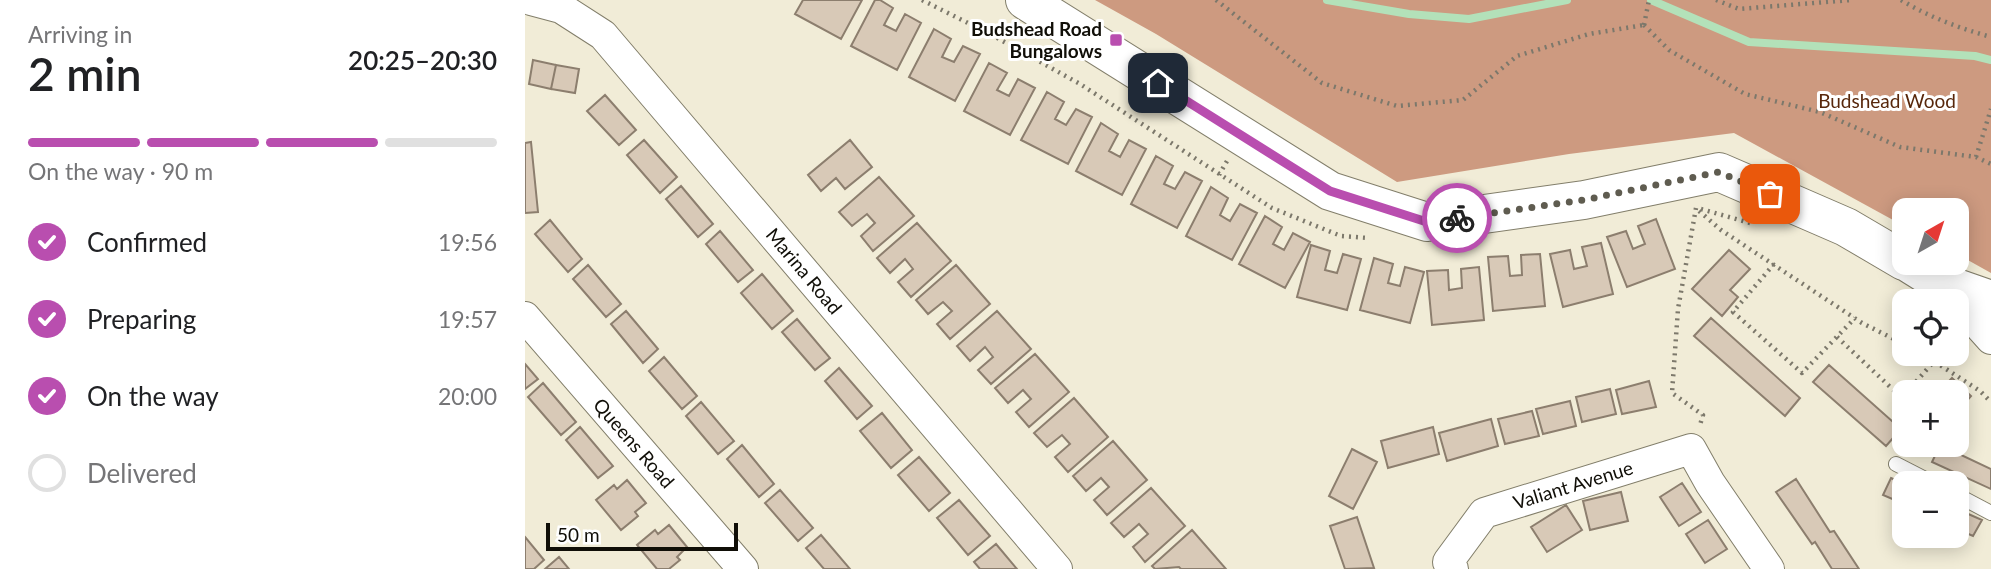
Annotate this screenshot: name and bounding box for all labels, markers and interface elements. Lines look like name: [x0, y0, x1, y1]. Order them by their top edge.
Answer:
place label: Budshead Road Bungalows: [971, 17, 1102, 62]
text: Arriving in: [28, 20, 132, 48]
marker: Budshead Road Bungalows: [1108, 32, 1124, 48]
text: 20:25–20:30: [348, 44, 497, 76]
text: 2 min: [28, 46, 142, 101]
pin: [1128, 53, 1188, 113]
icon: home: [1139, 64, 1177, 102]
park label: Budshead Wood: [1818, 89, 1956, 112]
text: On the way · 90 m: [28, 157, 213, 185]
pin: [1740, 164, 1800, 224]
icon: bag: [1751, 175, 1789, 213]
courier: [1422, 183, 1492, 253]
north arrow: [1892, 198, 1969, 275]
map controls: [1892, 198, 1969, 548]
icon: bike: [1438, 199, 1476, 237]
icon: check: [28, 223, 66, 261]
street label: Marina Road: [762, 223, 847, 318]
text: Confirmed: [87, 226, 207, 258]
text: 19:56: [438, 228, 497, 256]
button: locate: [1892, 289, 1969, 366]
icon: check: [28, 300, 66, 338]
text: Preparing: [87, 303, 196, 335]
text: 19:57: [438, 305, 497, 333]
icon: check: [28, 377, 66, 415]
text: On the way: [87, 380, 219, 412]
button: +: [1892, 380, 1969, 457]
text: 20:00: [438, 382, 497, 410]
street label: Queens Road: [589, 393, 680, 492]
street label: Valiant Avenue: [1510, 455, 1635, 514]
text: Delivered: [87, 457, 197, 489]
button: −: [1892, 471, 1969, 548]
scale bar: [546, 520, 739, 552]
text: 50 m: [557, 523, 600, 546]

